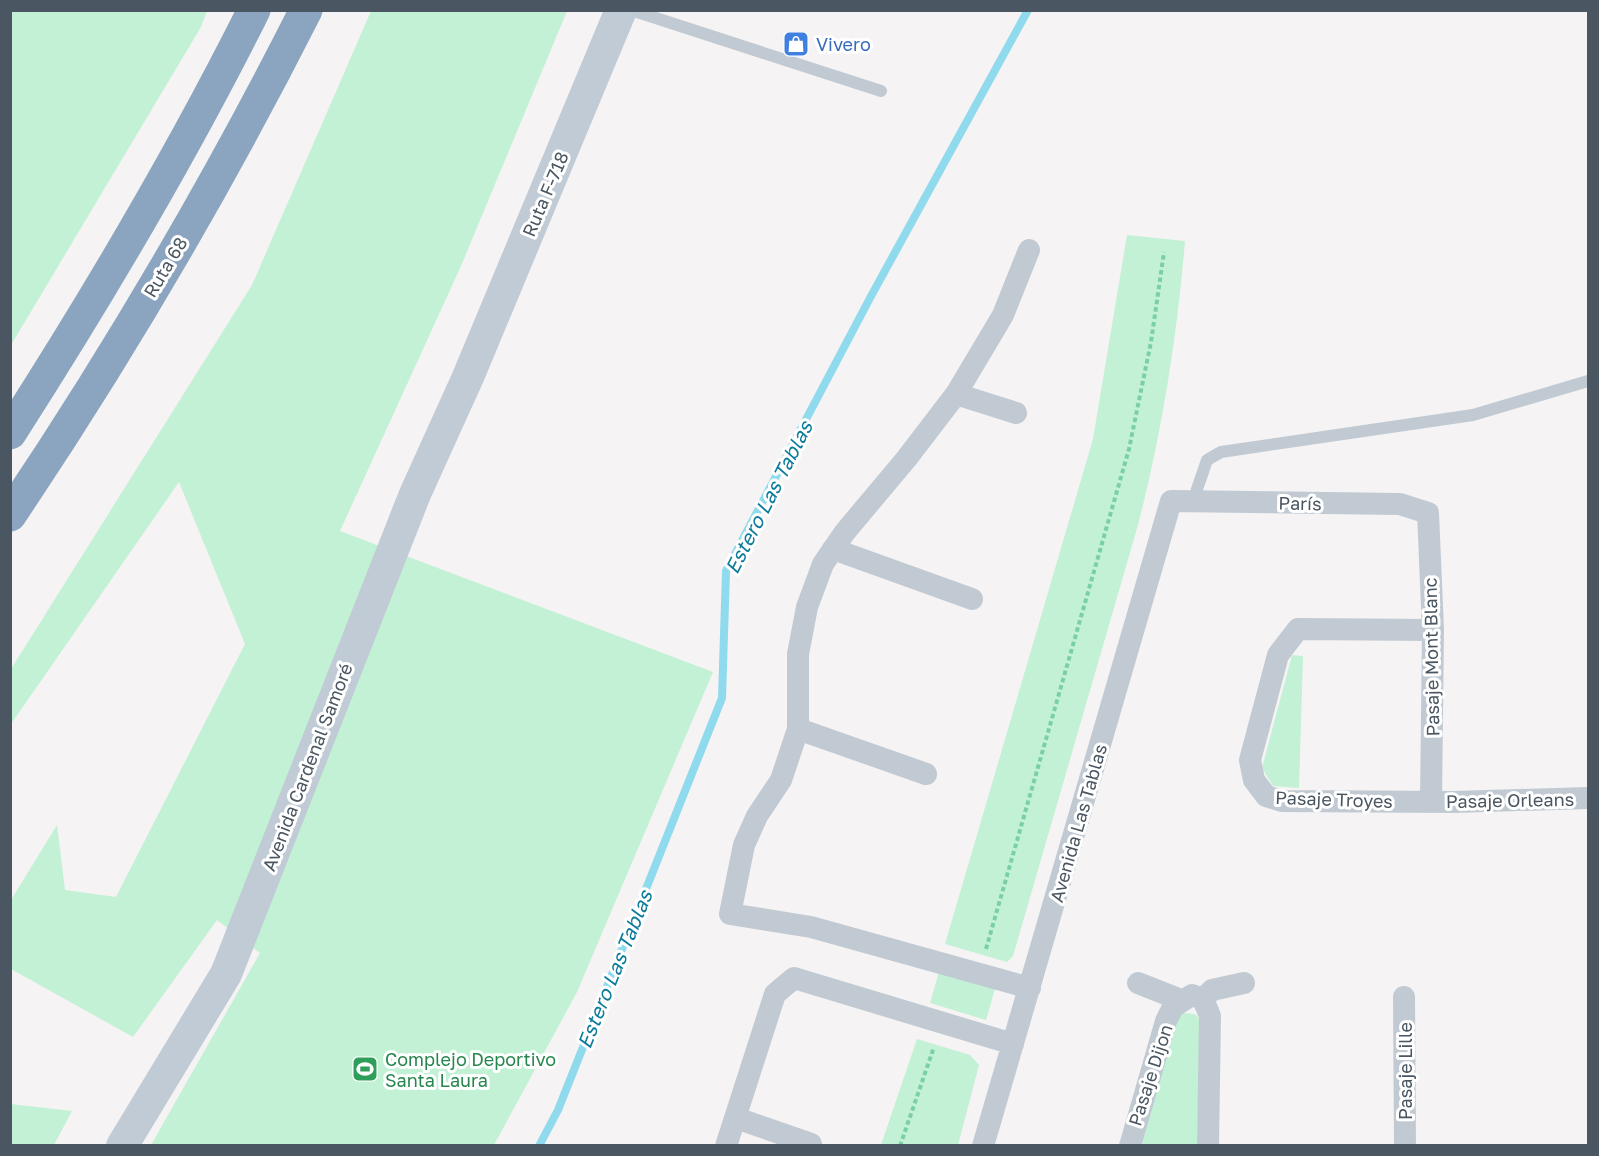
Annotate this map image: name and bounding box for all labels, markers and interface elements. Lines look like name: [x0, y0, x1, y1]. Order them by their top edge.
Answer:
shop icon: Vivero: [781, 29, 811, 59]
place label: Vivero: [816, 33, 871, 55]
street label: Ruta F-718: [517, 148, 573, 240]
street label: Ruta 68: [138, 233, 192, 301]
water label: Estero Las Tablas: [719, 415, 817, 577]
street label: París: [1278, 492, 1322, 514]
street label: Pasaje Mont Blanc: [1419, 577, 1443, 737]
street label: Avenida Cardenal Samoré: [257, 660, 357, 874]
street label: Avenida Las Tablas: [1045, 741, 1111, 905]
street label: Pasaje Troyes: [1275, 786, 1393, 812]
street label: Pasaje Orleans: [1446, 788, 1574, 812]
water label: Estero Las Tablas: [571, 885, 657, 1051]
street label: Pasaje Dijon: [1123, 1021, 1177, 1129]
street label: Pasaje Lille: [1394, 1022, 1416, 1120]
place label: Complejo Deportivo Santa Laura: [385, 1048, 556, 1091]
sports icon: Complejo Deportivo Santa Laura: [350, 1054, 380, 1084]

